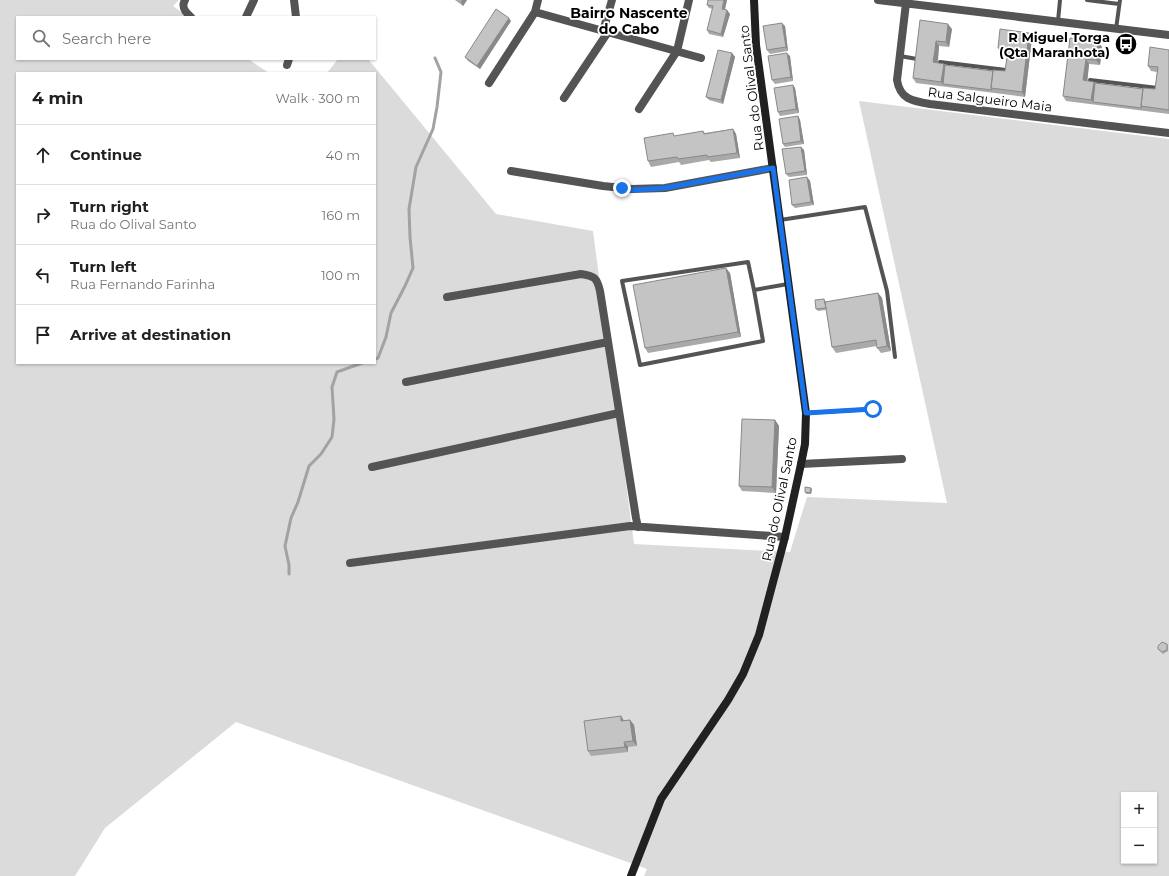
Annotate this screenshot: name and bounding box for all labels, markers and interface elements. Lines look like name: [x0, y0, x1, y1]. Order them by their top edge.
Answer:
district label: Bairro Nascente do Cabo: [570, 4, 688, 38]
search box: [16, 16, 376, 60]
street label: Rua do Olival Santo: [735, 24, 767, 152]
icon: search: [30, 27, 52, 49]
text: Search here: [62, 29, 151, 48]
place label: R Miguel Torga (Qta Maranhota): [999, 29, 1110, 60]
bus stop icon: R Miguel Torga (Qta Maranhota): [1113, 31, 1139, 57]
street label: Rua Salgueiro Maia: [927, 83, 1053, 115]
text: 4 min: [32, 88, 83, 108]
text: Walk · 300 m: [275, 90, 360, 106]
icon: ahead: [32, 144, 54, 166]
text: Continue: [70, 145, 142, 164]
text: 40 m: [326, 147, 360, 163]
route end: [613, 179, 631, 197]
text: Turn right: [70, 197, 149, 216]
icon: right: [32, 204, 54, 226]
text: 160 m: [322, 207, 360, 223]
text: Rua do Olival Santo: [70, 216, 197, 232]
text: Turn left: [70, 257, 137, 276]
icon: left: [32, 264, 54, 286]
text: 100 m: [321, 267, 360, 283]
text: Rua Fernando Farinha: [70, 276, 215, 292]
icon: arrive: [32, 324, 54, 346]
text: Arrive at destination: [70, 325, 231, 344]
route start: [864, 400, 882, 418]
street label: Rua do Olival Santo: [758, 435, 800, 563]
map controls: [1121, 792, 1157, 864]
button: +: [1121, 792, 1157, 828]
button: −: [1121, 828, 1157, 864]

